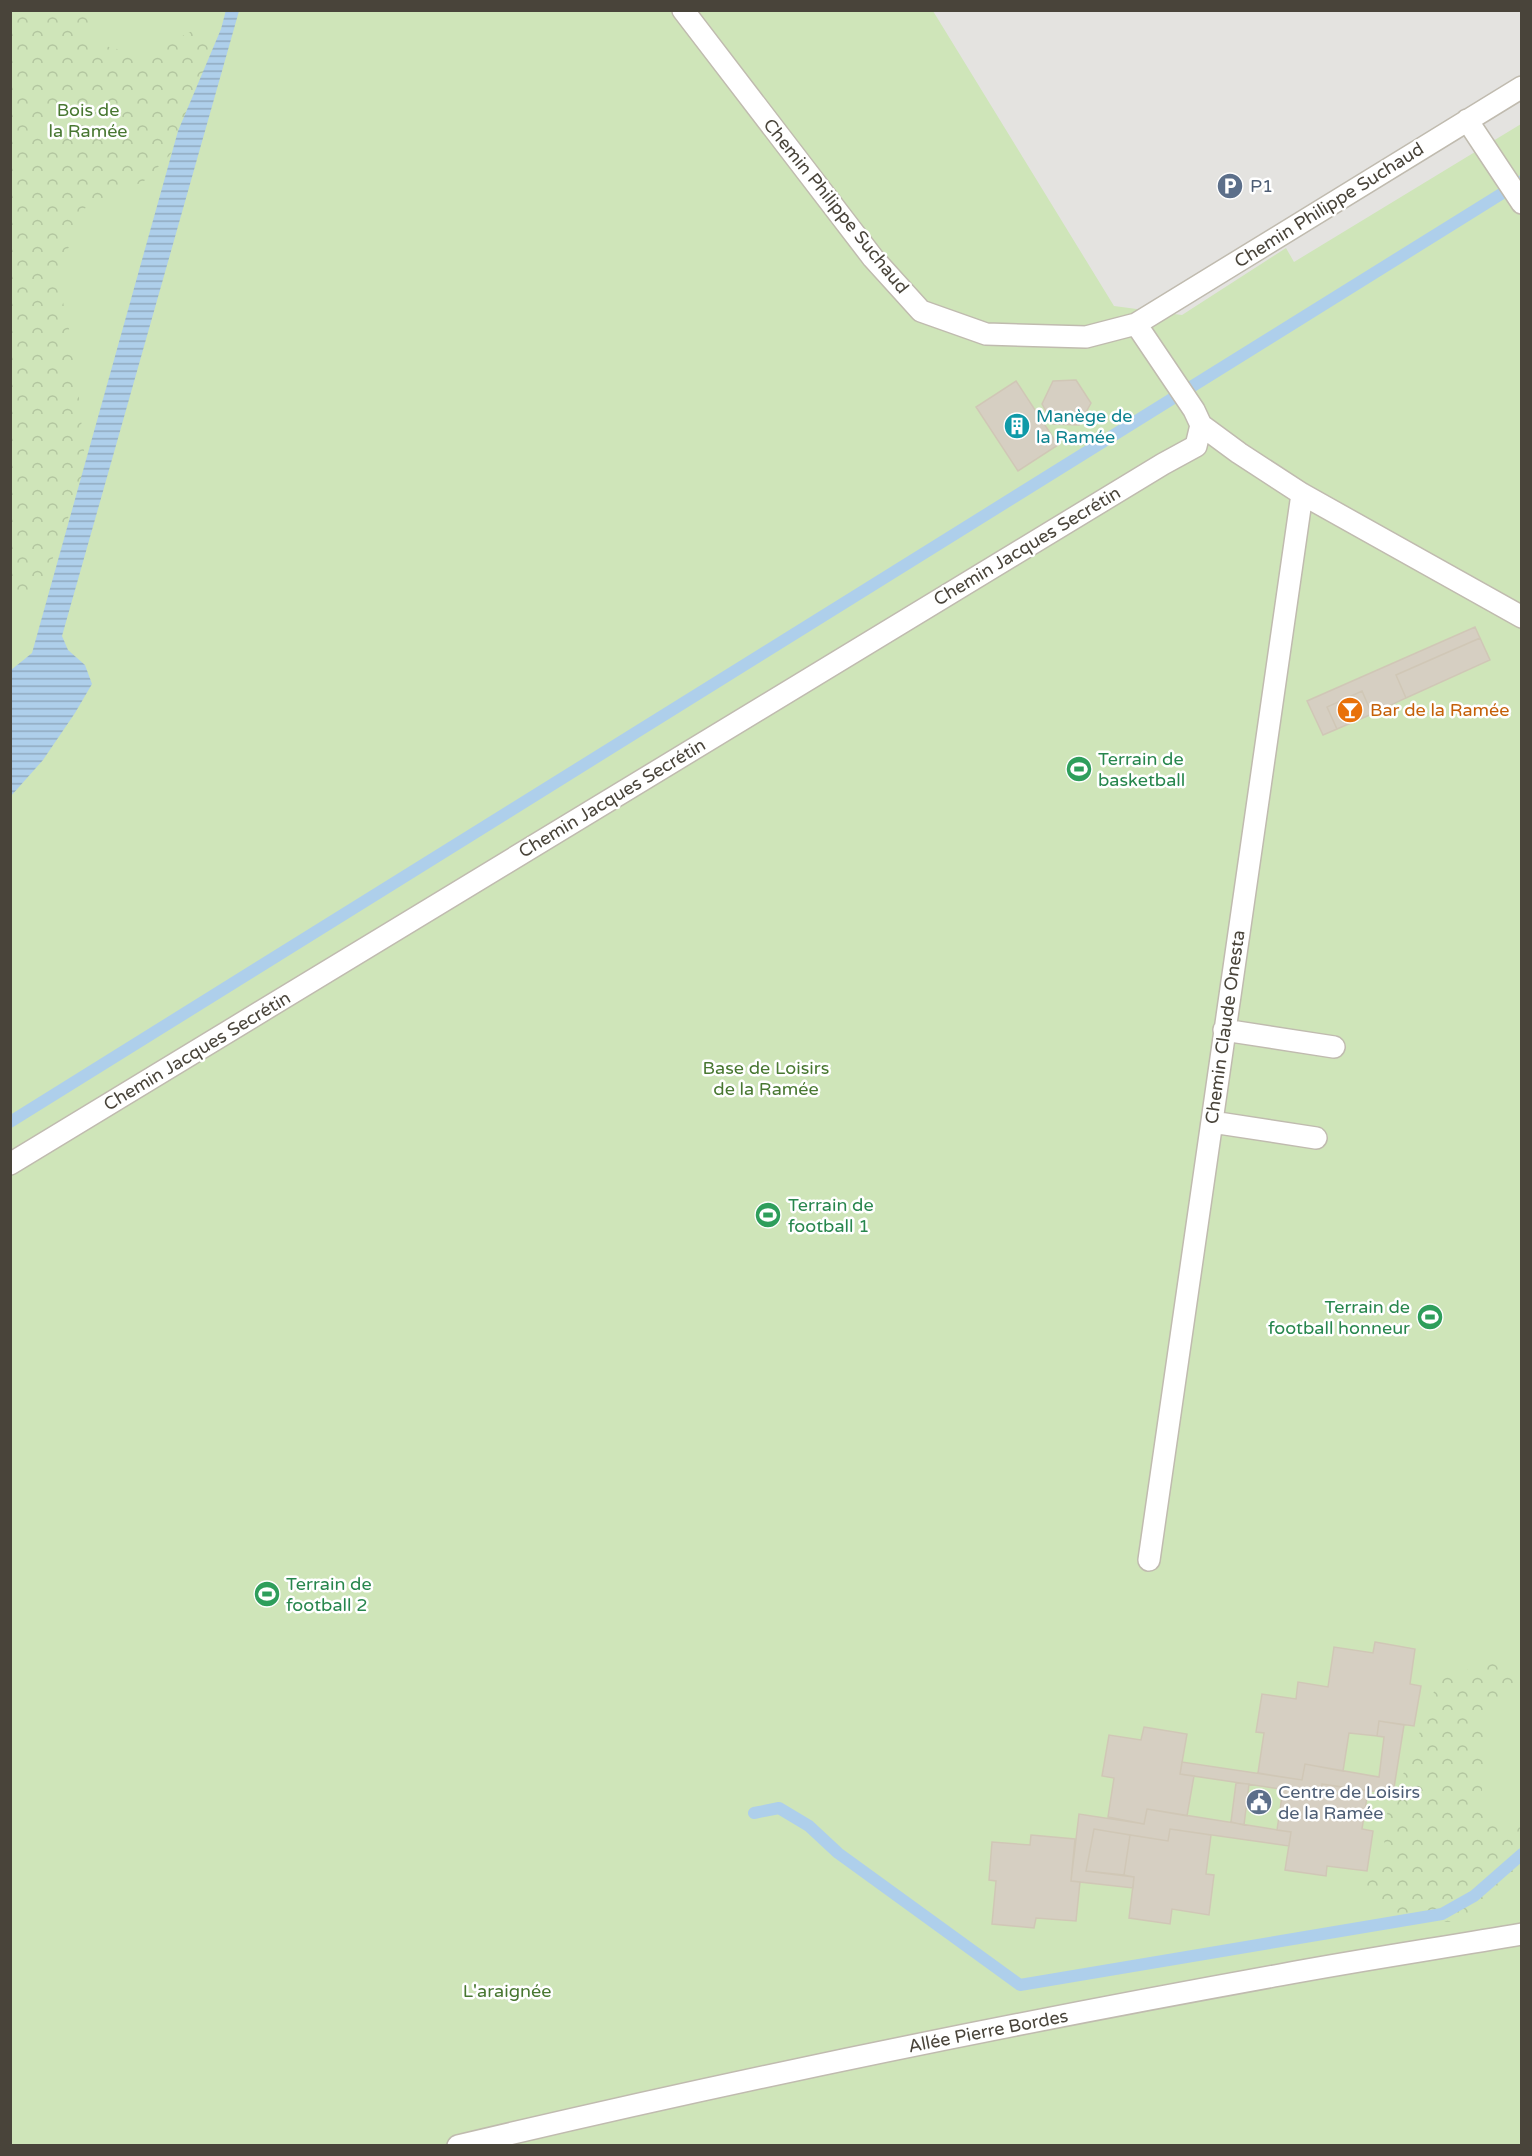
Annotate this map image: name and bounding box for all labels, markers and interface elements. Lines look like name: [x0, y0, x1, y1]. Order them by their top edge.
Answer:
park label: Bois de la Ramée: [48, 99, 128, 142]
street label: Chemin Philippe Suchaud: [759, 114, 913, 298]
street label: Chemin Philippe Suchaud: [1230, 138, 1428, 272]
parking icon: P1: [1215, 171, 1245, 201]
place label: P1: [1250, 175, 1273, 197]
place label: Manège de la Ramée: [1036, 405, 1132, 448]
building icon: Manège de la Ramée: [1002, 411, 1032, 441]
street label: Chemin Jacques Secrétin: [930, 481, 1124, 611]
bar icon: Bar de la Ramée: [1335, 695, 1365, 725]
place label: Bar de la Ramée: [1370, 699, 1510, 721]
street label: Chemin Jacques Secrétin: [515, 733, 709, 863]
place label: Terrain de basketball: [1098, 748, 1185, 791]
sports icon: Terrain de basketball: [1064, 754, 1094, 784]
street label: Chemin Claude Onesta: [1200, 929, 1250, 1125]
street label: Chemin Jacques Secrétin: [100, 986, 294, 1116]
park label: Base de Loisirs de la Ramée: [703, 1057, 829, 1100]
place label: Terrain de football 1: [788, 1194, 874, 1237]
sports icon: Terrain de football 1: [753, 1200, 783, 1230]
place label: Terrain de football honneur: [1268, 1296, 1410, 1339]
sports icon: Terrain de football honneur: [1415, 1302, 1445, 1332]
place label: Terrain de football 2: [286, 1573, 372, 1616]
sports icon: Terrain de football 2: [252, 1579, 282, 1609]
place label: Centre de Loisirs de la Ramée: [1278, 1781, 1420, 1824]
public building icon: Centre de Loisirs de la Ramée: [1244, 1787, 1274, 1817]
park label: L'araignée: [463, 1980, 551, 2002]
street label: Allée Pierre Bordes: [906, 2005, 1070, 2057]

